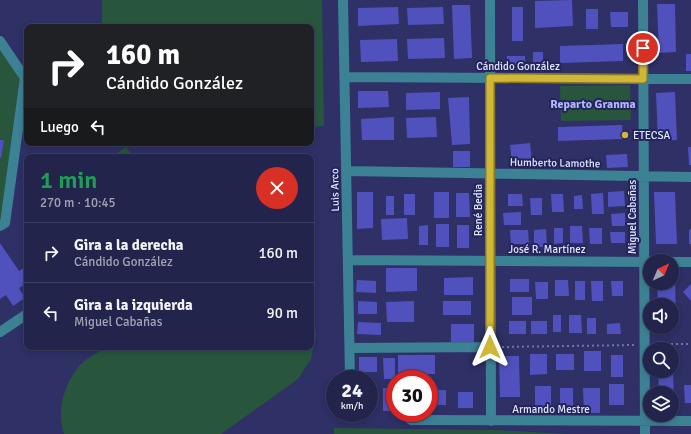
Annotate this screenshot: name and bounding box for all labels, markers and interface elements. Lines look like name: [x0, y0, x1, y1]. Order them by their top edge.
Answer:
pin: [626, 31, 660, 65]
icon: arrive: [632, 37, 654, 59]
text: 160 m: [106, 38, 180, 72]
icon: right: [40, 40, 92, 92]
street label: Cándido González: [476, 60, 560, 73]
text: Cándido González: [106, 72, 243, 94]
district label: Reparto Granma: [550, 97, 636, 112]
icon: left: [87, 116, 109, 138]
text: Luego: [40, 118, 79, 136]
place label: ETECSA: [633, 129, 671, 142]
marker: ETECSA: [620, 130, 630, 140]
street label: Humberto Lamothe: [510, 156, 600, 170]
text: 1 min: [40, 165, 97, 195]
button: close: [256, 167, 298, 209]
street label: Luis Arco: [328, 168, 342, 212]
street label: Miguel Cabañas: [626, 179, 639, 254]
street label: René Bedia: [472, 183, 485, 236]
text: 270 m · 10:45: [40, 195, 116, 211]
text: Gira a la derecha: [74, 236, 184, 254]
icon: right: [40, 242, 62, 264]
street label: José R. Martínez: [508, 243, 586, 256]
text: 160 m: [258, 244, 298, 262]
text: Cándido González: [74, 254, 173, 270]
north arrow: [643, 254, 679, 290]
map controls: [643, 254, 679, 422]
text: Gira a la izquierda: [74, 296, 193, 314]
button: sound: [643, 298, 679, 334]
icon: left: [40, 302, 62, 324]
text: 90 m: [267, 304, 298, 322]
text: Miguel Cabañas: [74, 314, 162, 330]
position arrow: [469, 326, 511, 368]
button: search: [643, 342, 679, 378]
speed limit sign: 30: [386, 370, 438, 422]
text: 24: [341, 378, 363, 403]
button: layers: [643, 386, 679, 422]
text: km/h: [341, 400, 363, 412]
street label: Armando Mestre: [512, 403, 590, 416]

